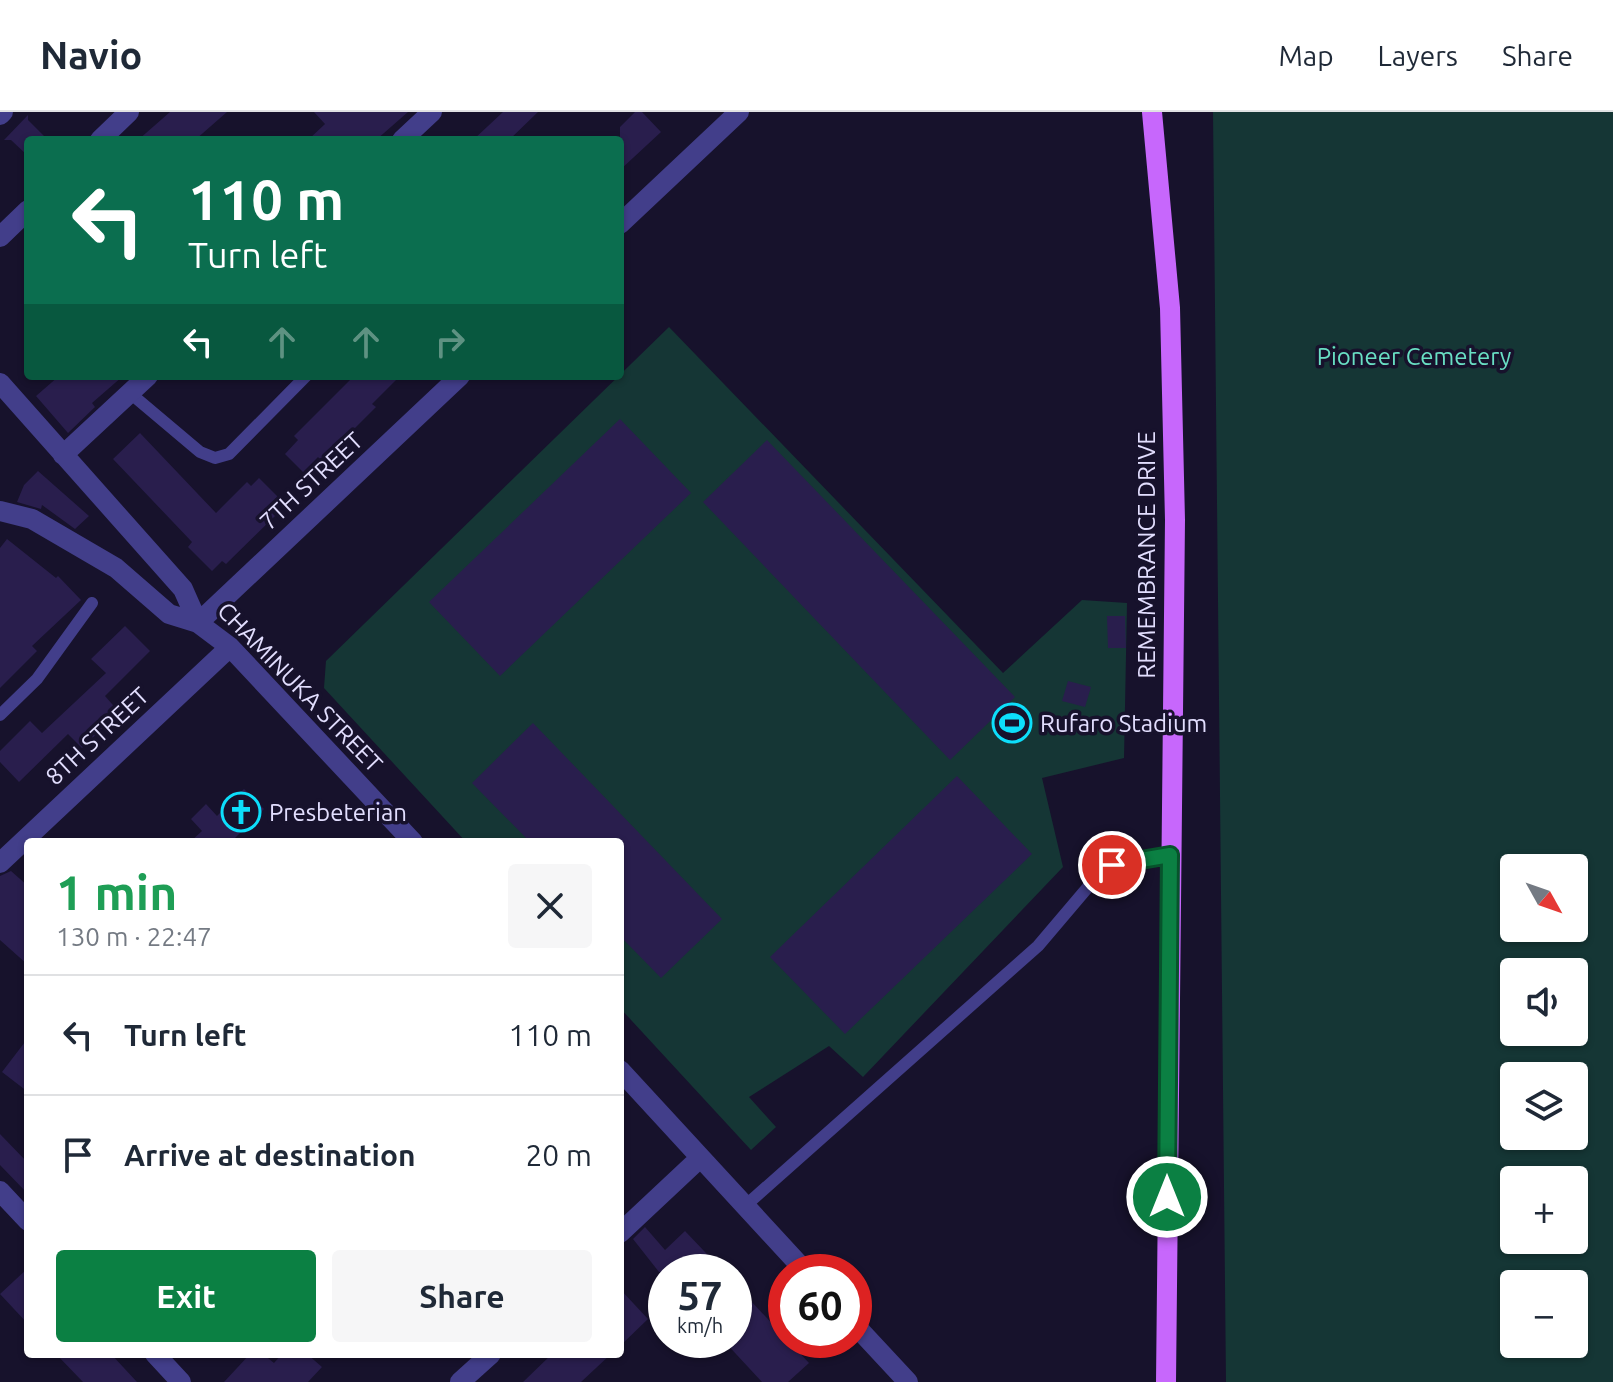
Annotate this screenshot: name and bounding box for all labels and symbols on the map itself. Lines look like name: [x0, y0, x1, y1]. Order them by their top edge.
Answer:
park label: Pioneer Cemetery: [1317, 343, 1512, 370]
street label: 7TH STREET: [254, 427, 368, 535]
street label: REMEMBRANCE DRIVE: [1133, 431, 1160, 679]
street label: CHAMINUKA STREET: [212, 597, 388, 777]
street label: 8TH STREET: [40, 682, 154, 790]
sports icon: Rufaro Stadium: [991, 702, 1033, 744]
place label: Rufaro Stadium: [1040, 710, 1207, 737]
church icon: Presbeterian: [220, 791, 262, 833]
place label: Presbeterian: [269, 799, 407, 826]
pin: [1078, 831, 1146, 899]
north arrow: [1500, 854, 1588, 942]
position arrow: [1125, 1155, 1209, 1239]
speed limit sign: 60: [768, 1254, 872, 1358]

